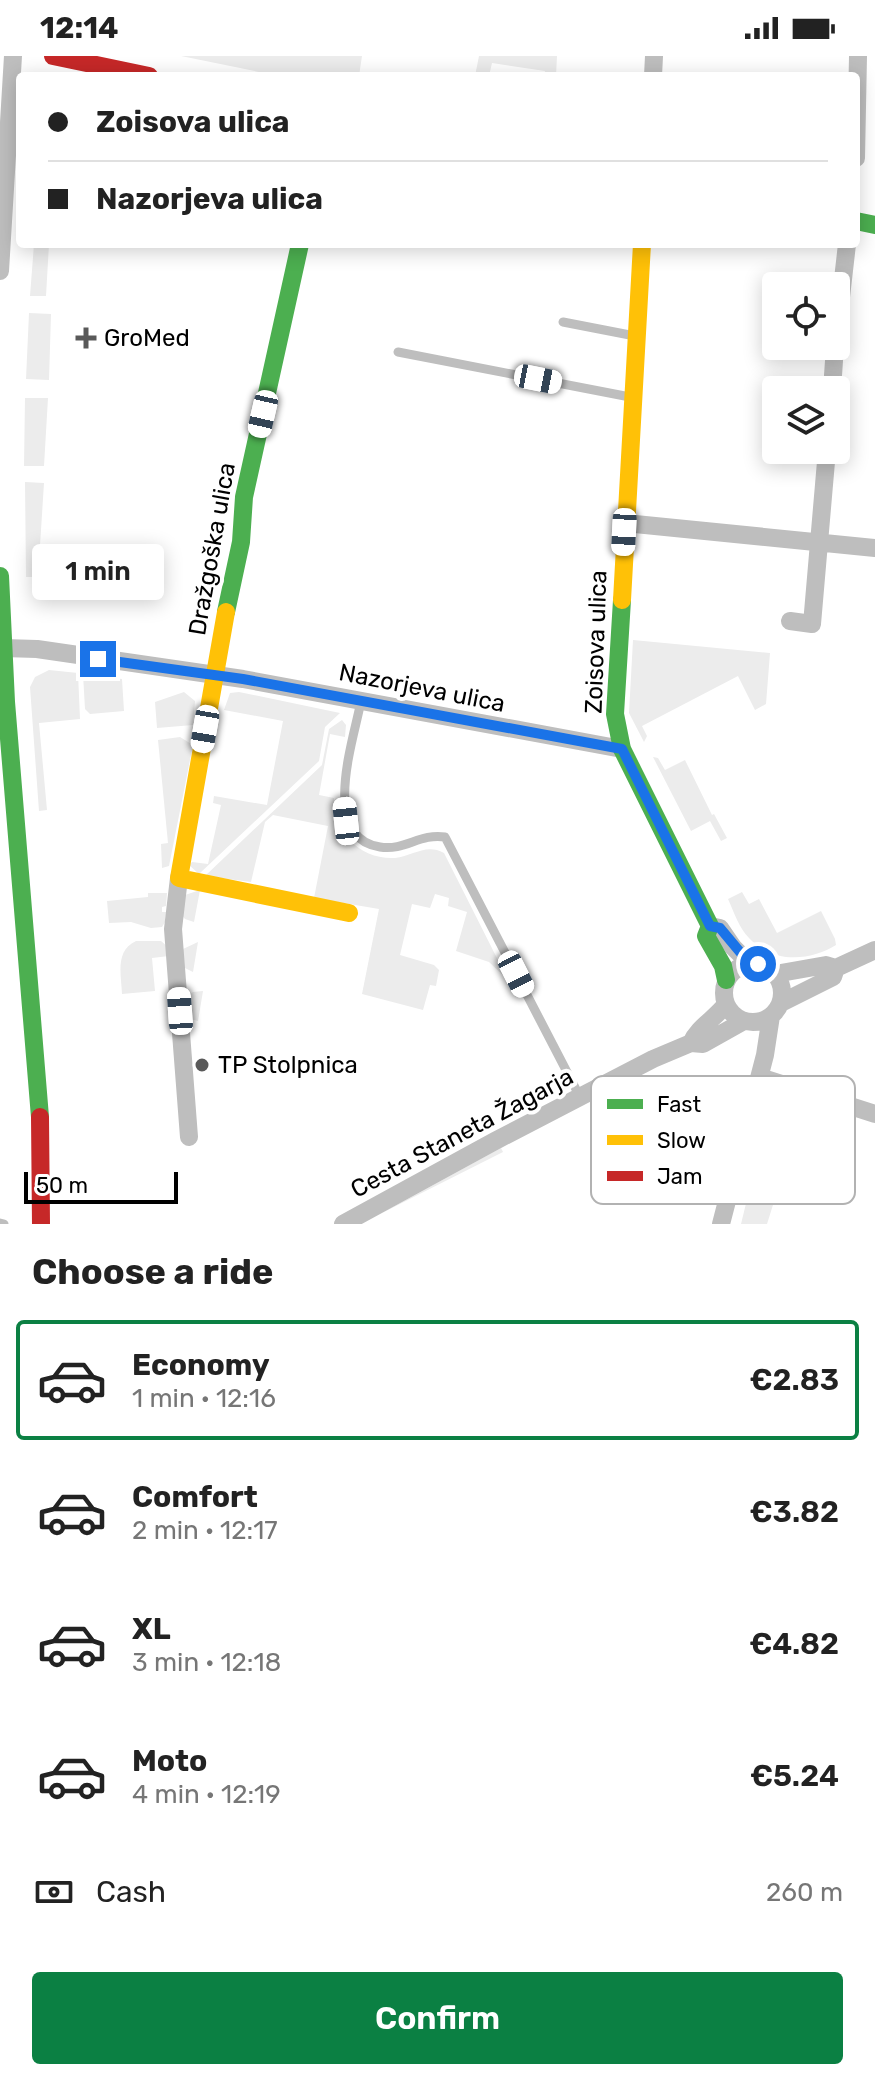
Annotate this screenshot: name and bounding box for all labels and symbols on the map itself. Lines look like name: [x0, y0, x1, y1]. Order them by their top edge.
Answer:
place label: GroMed: [104, 324, 190, 352]
marker: GroMed: [75, 327, 97, 349]
car: [512, 363, 564, 395]
car: [246, 388, 280, 440]
street label: Dražgoška ulica: [183, 460, 241, 638]
car: [611, 507, 637, 557]
callout: 1 min: [32, 543, 164, 599]
street label: Zoisova ulica: [580, 570, 612, 714]
route end: [80, 641, 116, 677]
street label: Nazorjeva ulica: [337, 658, 507, 718]
car: [189, 703, 221, 755]
car: [332, 796, 360, 846]
route start: [740, 946, 776, 982]
car: [494, 947, 538, 1001]
car: [166, 986, 194, 1036]
place label: TP Stolpnica: [218, 1051, 358, 1079]
marker: TP Stolpnica: [193, 1056, 211, 1074]
street label: Cesta Staneta Žagarja: [346, 1062, 578, 1204]
legend: [591, 1076, 855, 1204]
text: Fast: [657, 1091, 702, 1118]
text: Slow: [657, 1127, 706, 1154]
text: Jam: [657, 1163, 703, 1190]
scale bar: [24, 1168, 178, 1204]

